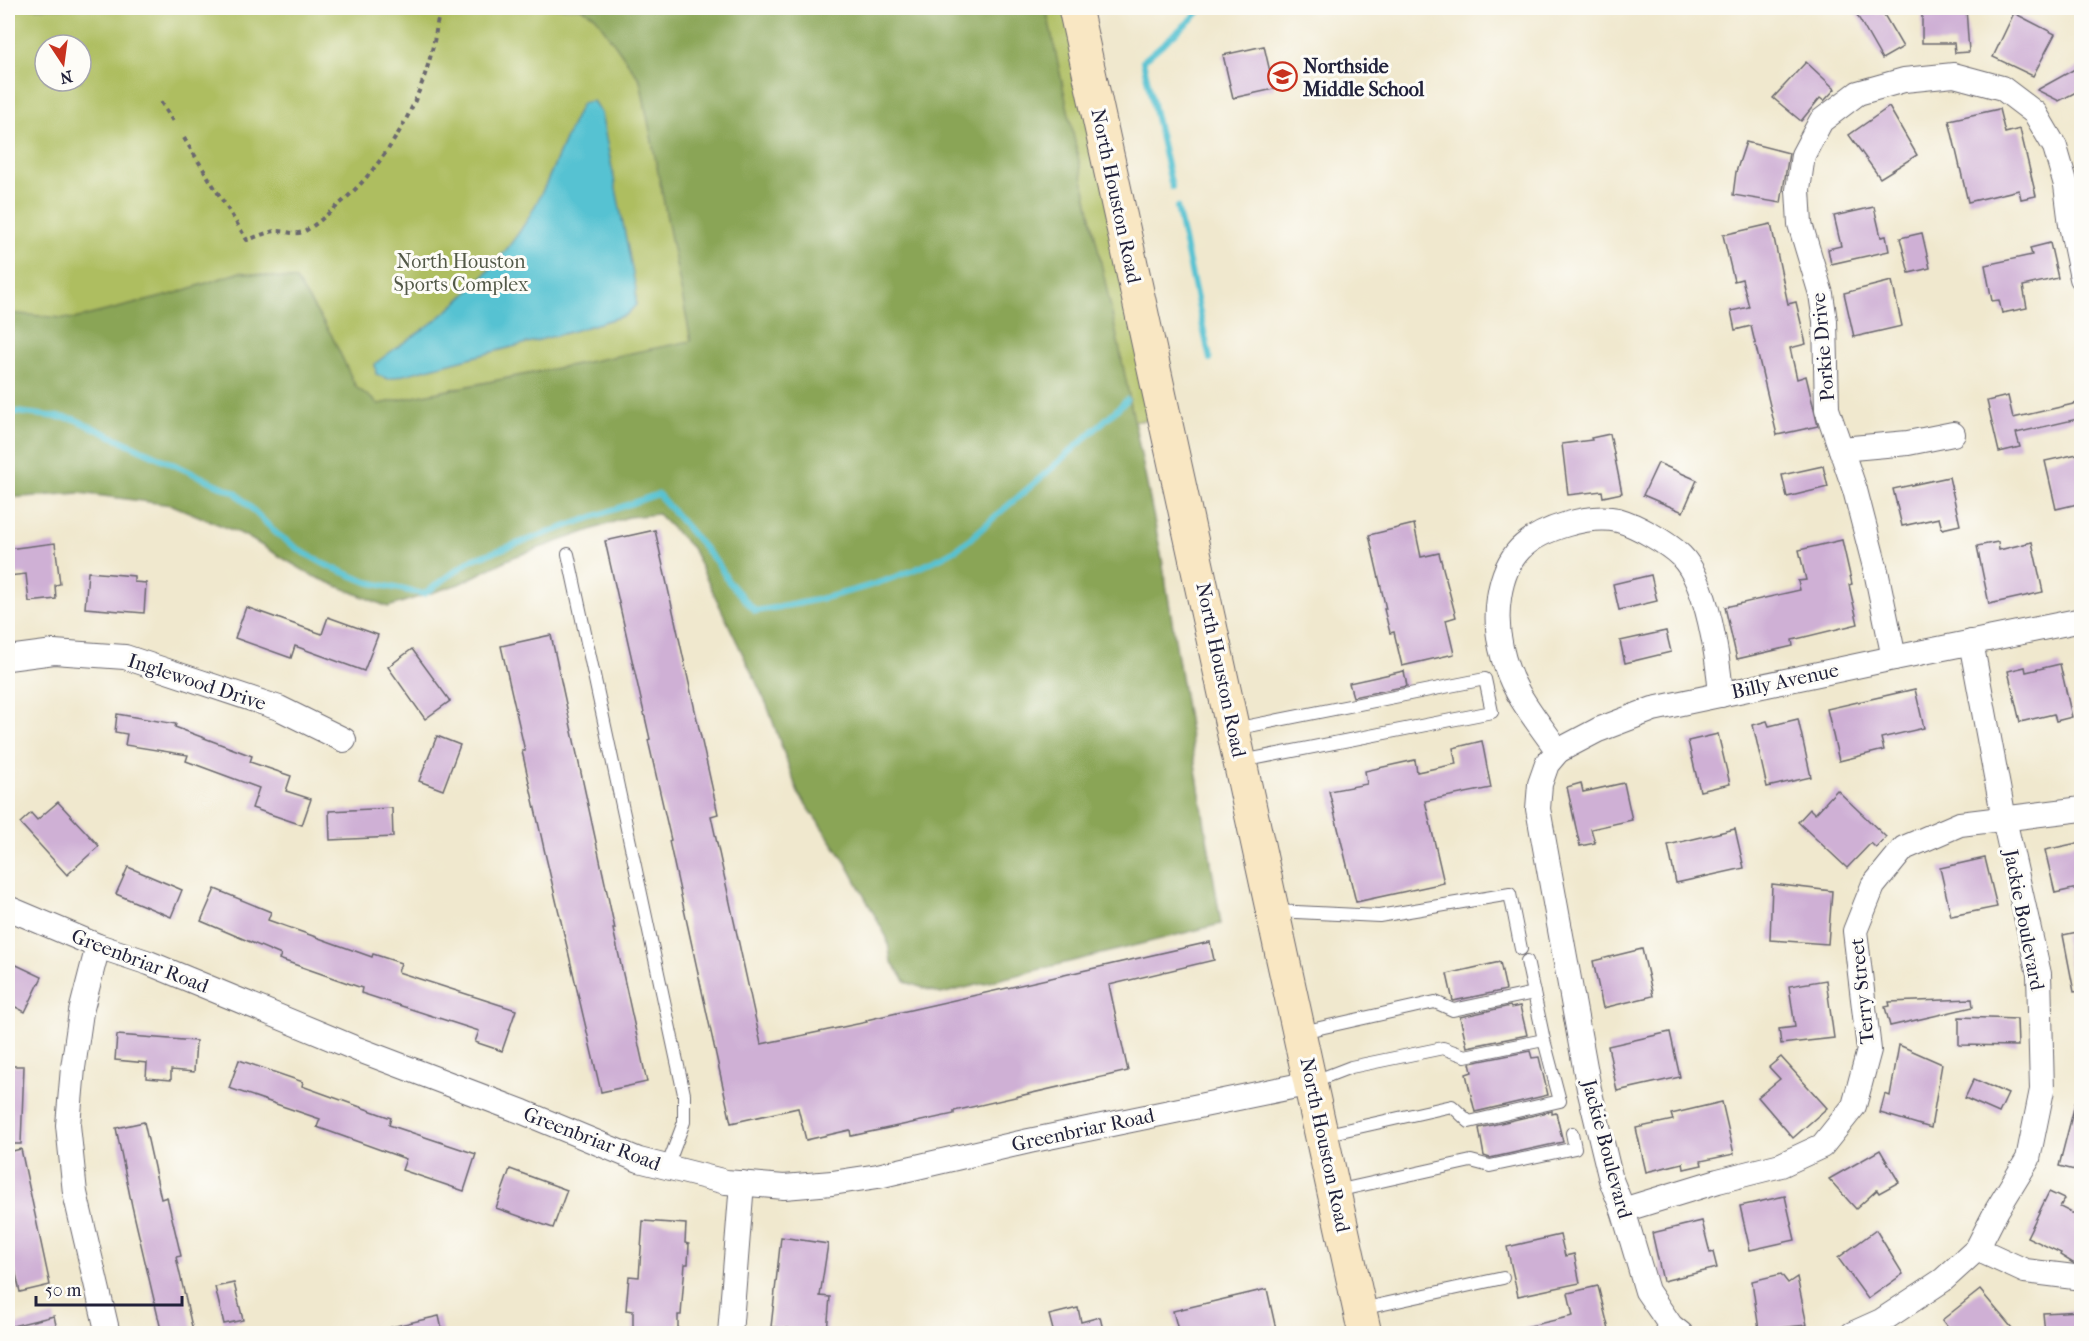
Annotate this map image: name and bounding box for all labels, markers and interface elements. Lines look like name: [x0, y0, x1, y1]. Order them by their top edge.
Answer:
north arrow: [33, 33, 93, 93]
place label: Northside Middle School: [1302, 55, 1425, 101]
school or university icon: Northside Middle School: [1266, 61, 1298, 93]
text: N: [57, 67, 74, 88]
street label: North Houston Road: [1086, 107, 1146, 286]
park label: North Houston Sports Complex: [394, 250, 529, 296]
street label: Porkie Drive: [1807, 292, 1839, 402]
street label: North Houston Road: [1191, 581, 1251, 760]
street label: Inglewood Drive: [125, 649, 269, 715]
street label: Billy Avenue: [1729, 658, 1841, 704]
street label: Jackie Boulevard: [1999, 846, 2049, 993]
street label: Greenbriar Road: [68, 924, 213, 998]
street label: Terry Street: [1845, 937, 1879, 1045]
street label: North Houston Road: [1295, 1056, 1355, 1235]
street label: Jackie Boulevard: [1577, 1075, 1637, 1222]
street label: Greenbriar Road: [520, 1102, 665, 1176]
street label: Greenbriar Road: [1010, 1103, 1157, 1156]
scale bar: [36, 1269, 182, 1307]
text: 50 m: [45, 1280, 82, 1301]

